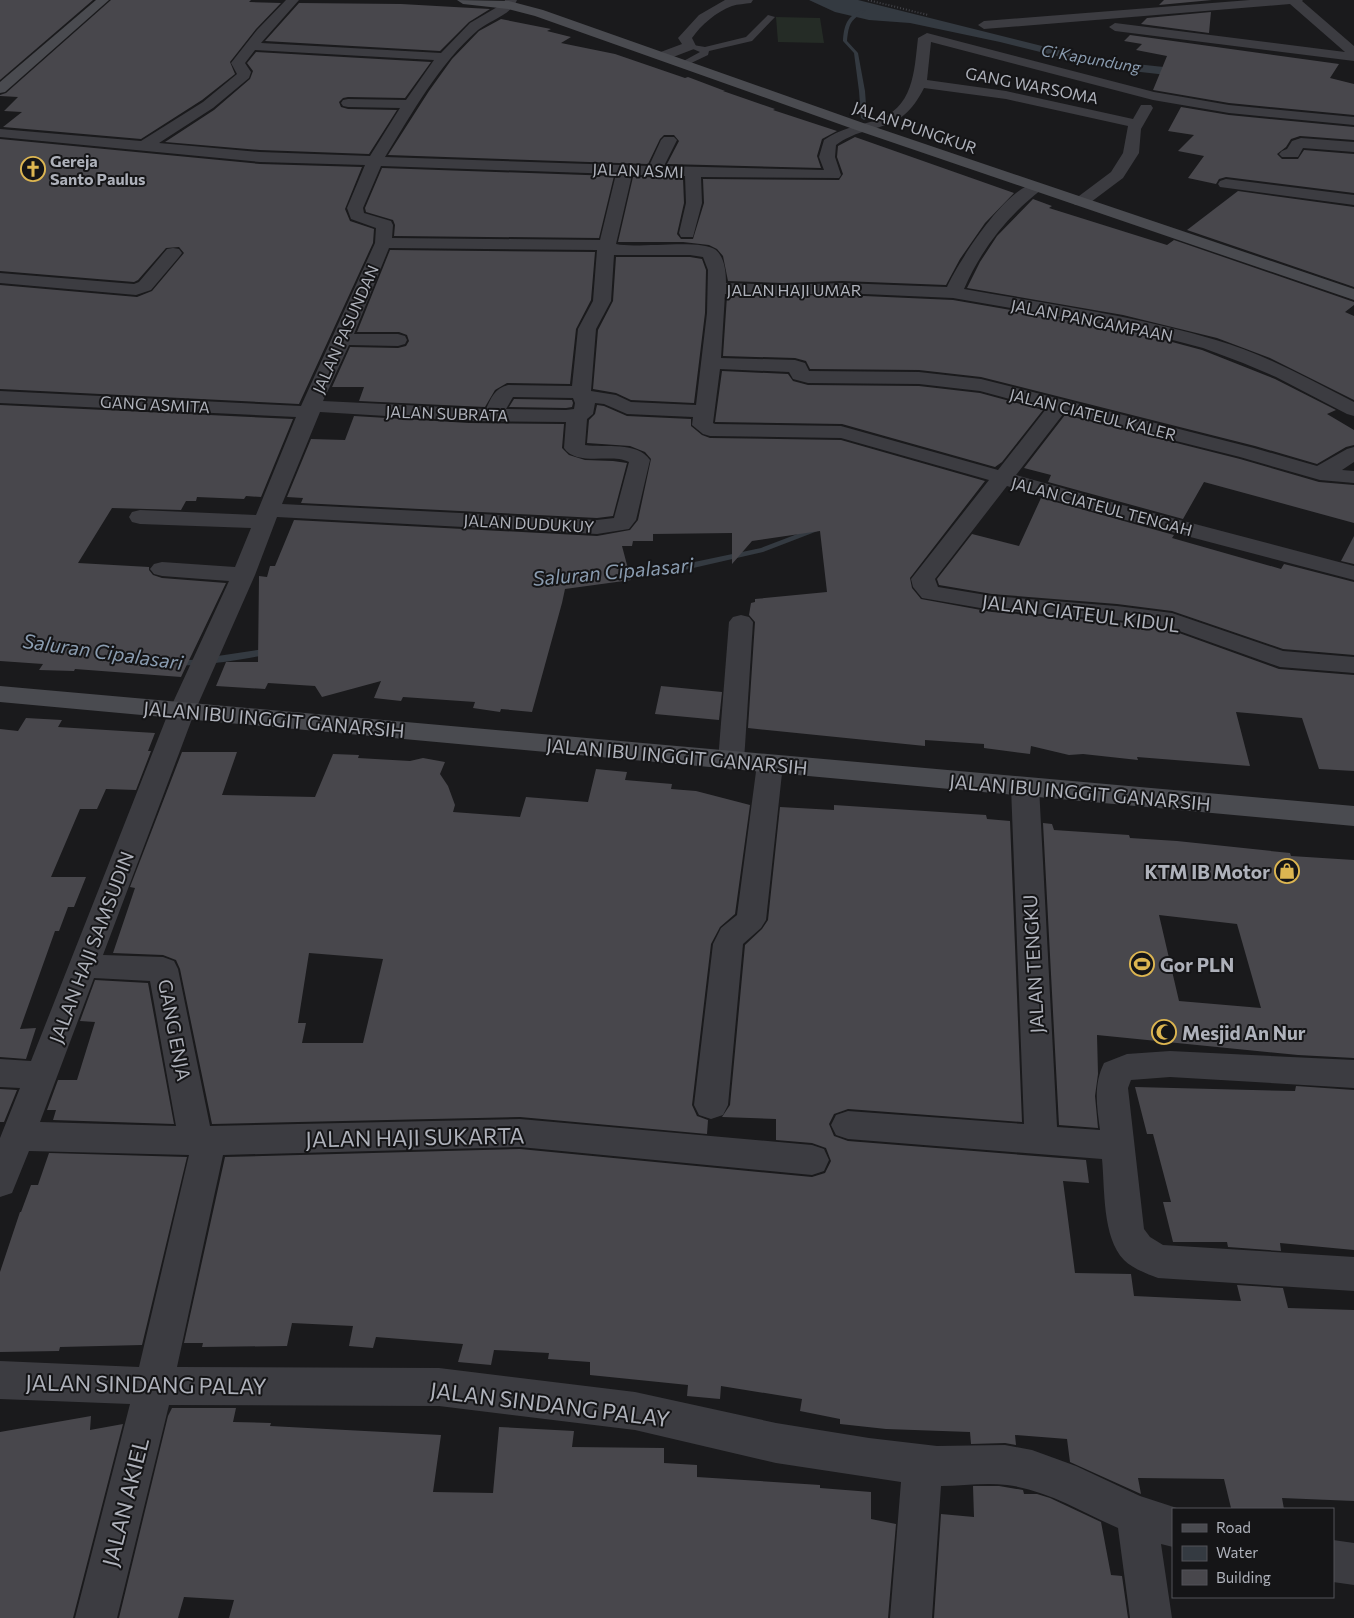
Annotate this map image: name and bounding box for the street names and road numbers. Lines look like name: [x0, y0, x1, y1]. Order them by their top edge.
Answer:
street label: GANG WARSOMA: [964, 63, 1100, 107]
street label: JALAN PUNGKUR: [851, 97, 980, 157]
street label: JALAN ASMI: [592, 159, 684, 181]
street label: JALAN PASUNDAN: [308, 262, 382, 396]
street label: JALAN HAJI UMAR: [727, 280, 862, 299]
street label: JALAN PANGAMPAAN: [1009, 295, 1175, 345]
street label: JALAN CIATEUL KALER: [1008, 384, 1178, 444]
street label: GANG ASMITA: [100, 392, 210, 416]
street label: JALAN SUBRATA: [385, 401, 509, 425]
street label: JALAN CIATEUL TENGAH: [1010, 473, 1194, 539]
street label: JALAN DUDUKUY: [463, 510, 595, 536]
street label: JALAN CIATEUL KIDUL: [981, 589, 1181, 637]
street label: JALAN IBU INGGIT GANARSIH: [142, 696, 406, 742]
street label: JALAN IBU INGGIT GANARSIH: [545, 733, 809, 779]
street label: JALAN IBU INGGIT GANARSIH: [948, 769, 1212, 815]
street label: JALAN HAJI SAMSUDIN: [44, 848, 138, 1046]
street label: JALAN TENGKU: [1018, 894, 1048, 1034]
street label: GANG ENJA: [154, 977, 196, 1083]
street label: JALAN HAJI SUKARTA: [305, 1122, 525, 1152]
street label: JALAN SINDANG PALAY: [25, 1368, 267, 1400]
street label: JALAN SINDANG PALAY: [429, 1376, 671, 1432]
street label: JALAN AKIEL: [96, 1435, 154, 1569]

